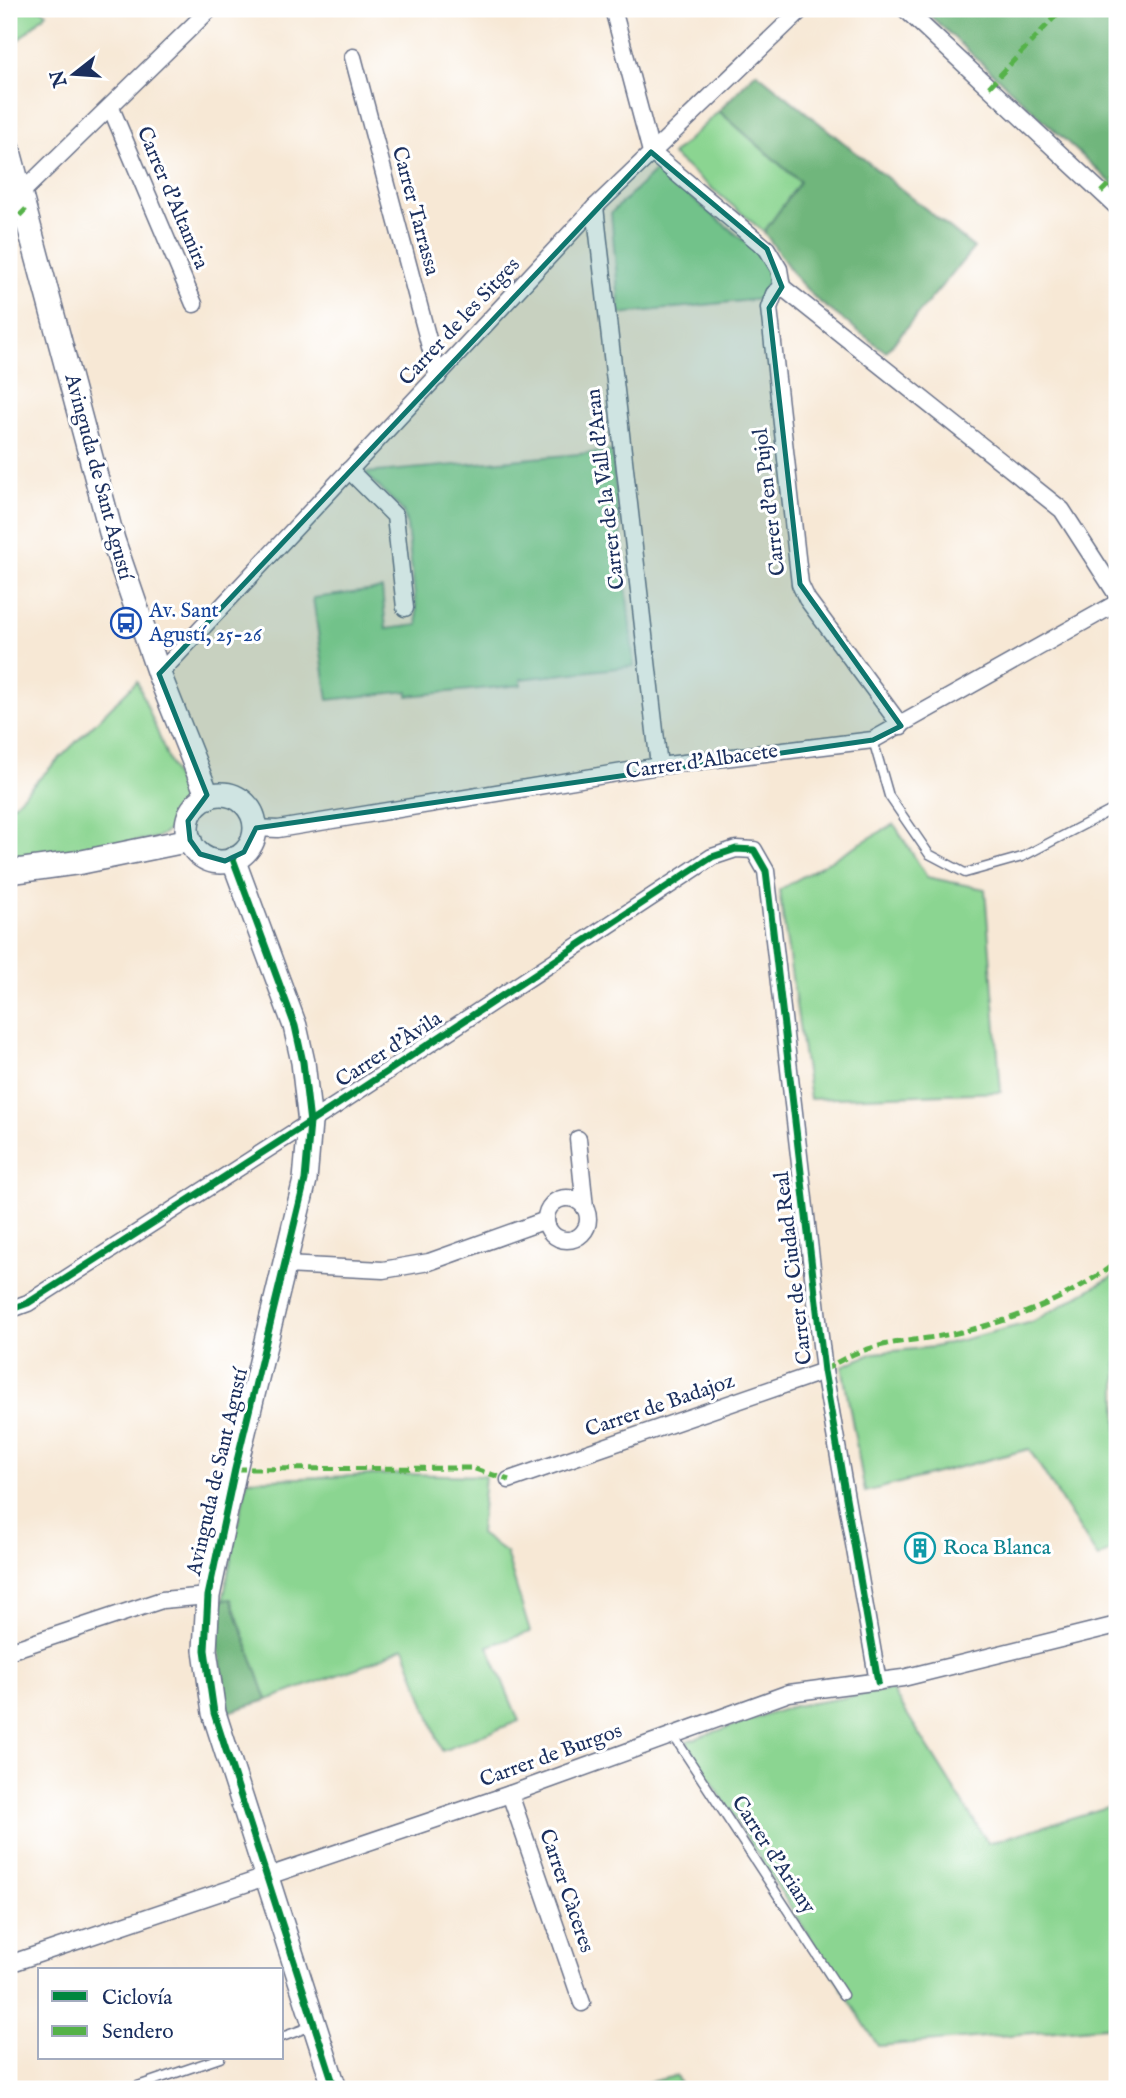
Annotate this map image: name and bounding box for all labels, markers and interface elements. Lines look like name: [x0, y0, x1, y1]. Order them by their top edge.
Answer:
north arrow: [38, 38, 108, 108]
text: N: [46, 66, 74, 91]
street label: Carrer d'Altamira: [130, 123, 215, 274]
street label: Carrer Tarrassa: [385, 143, 445, 279]
street label: Carrer de les Sitges: [393, 252, 527, 392]
street label: Avinguda de Sant Agustí: [57, 370, 139, 584]
street label: Carrer de la Vall d'Aran: [580, 387, 632, 591]
street label: Carrer d'en Pujol: [748, 426, 792, 577]
place label: Av. Sant Agustí, 25-26: [148, 598, 263, 649]
bus stop icon: Av. Sant Agustí, 25-26: [109, 606, 143, 640]
street label: Carrer d'Albacete: [624, 738, 780, 786]
street label: Carrer d'Àvila: [330, 1004, 448, 1094]
street label: Carrer de Ciudad Real: [769, 1170, 819, 1366]
street label: Avinguda de Sant Agustí: [181, 1364, 255, 1579]
street label: Carrer de Badajoz: [582, 1368, 738, 1444]
building icon: Roca Blanca: [903, 1531, 937, 1565]
place label: Roca Blanca: [943, 1535, 1052, 1562]
street label: Carrer de Burgos: [476, 1718, 626, 1794]
street label: Carrer d'Ariany: [725, 1791, 822, 1920]
street label: Carrer Càceres: [532, 1826, 600, 1956]
legend: [38, 1968, 284, 2060]
text: Ciclovía: [102, 1985, 173, 2012]
text: Sendero: [102, 2019, 173, 2046]

